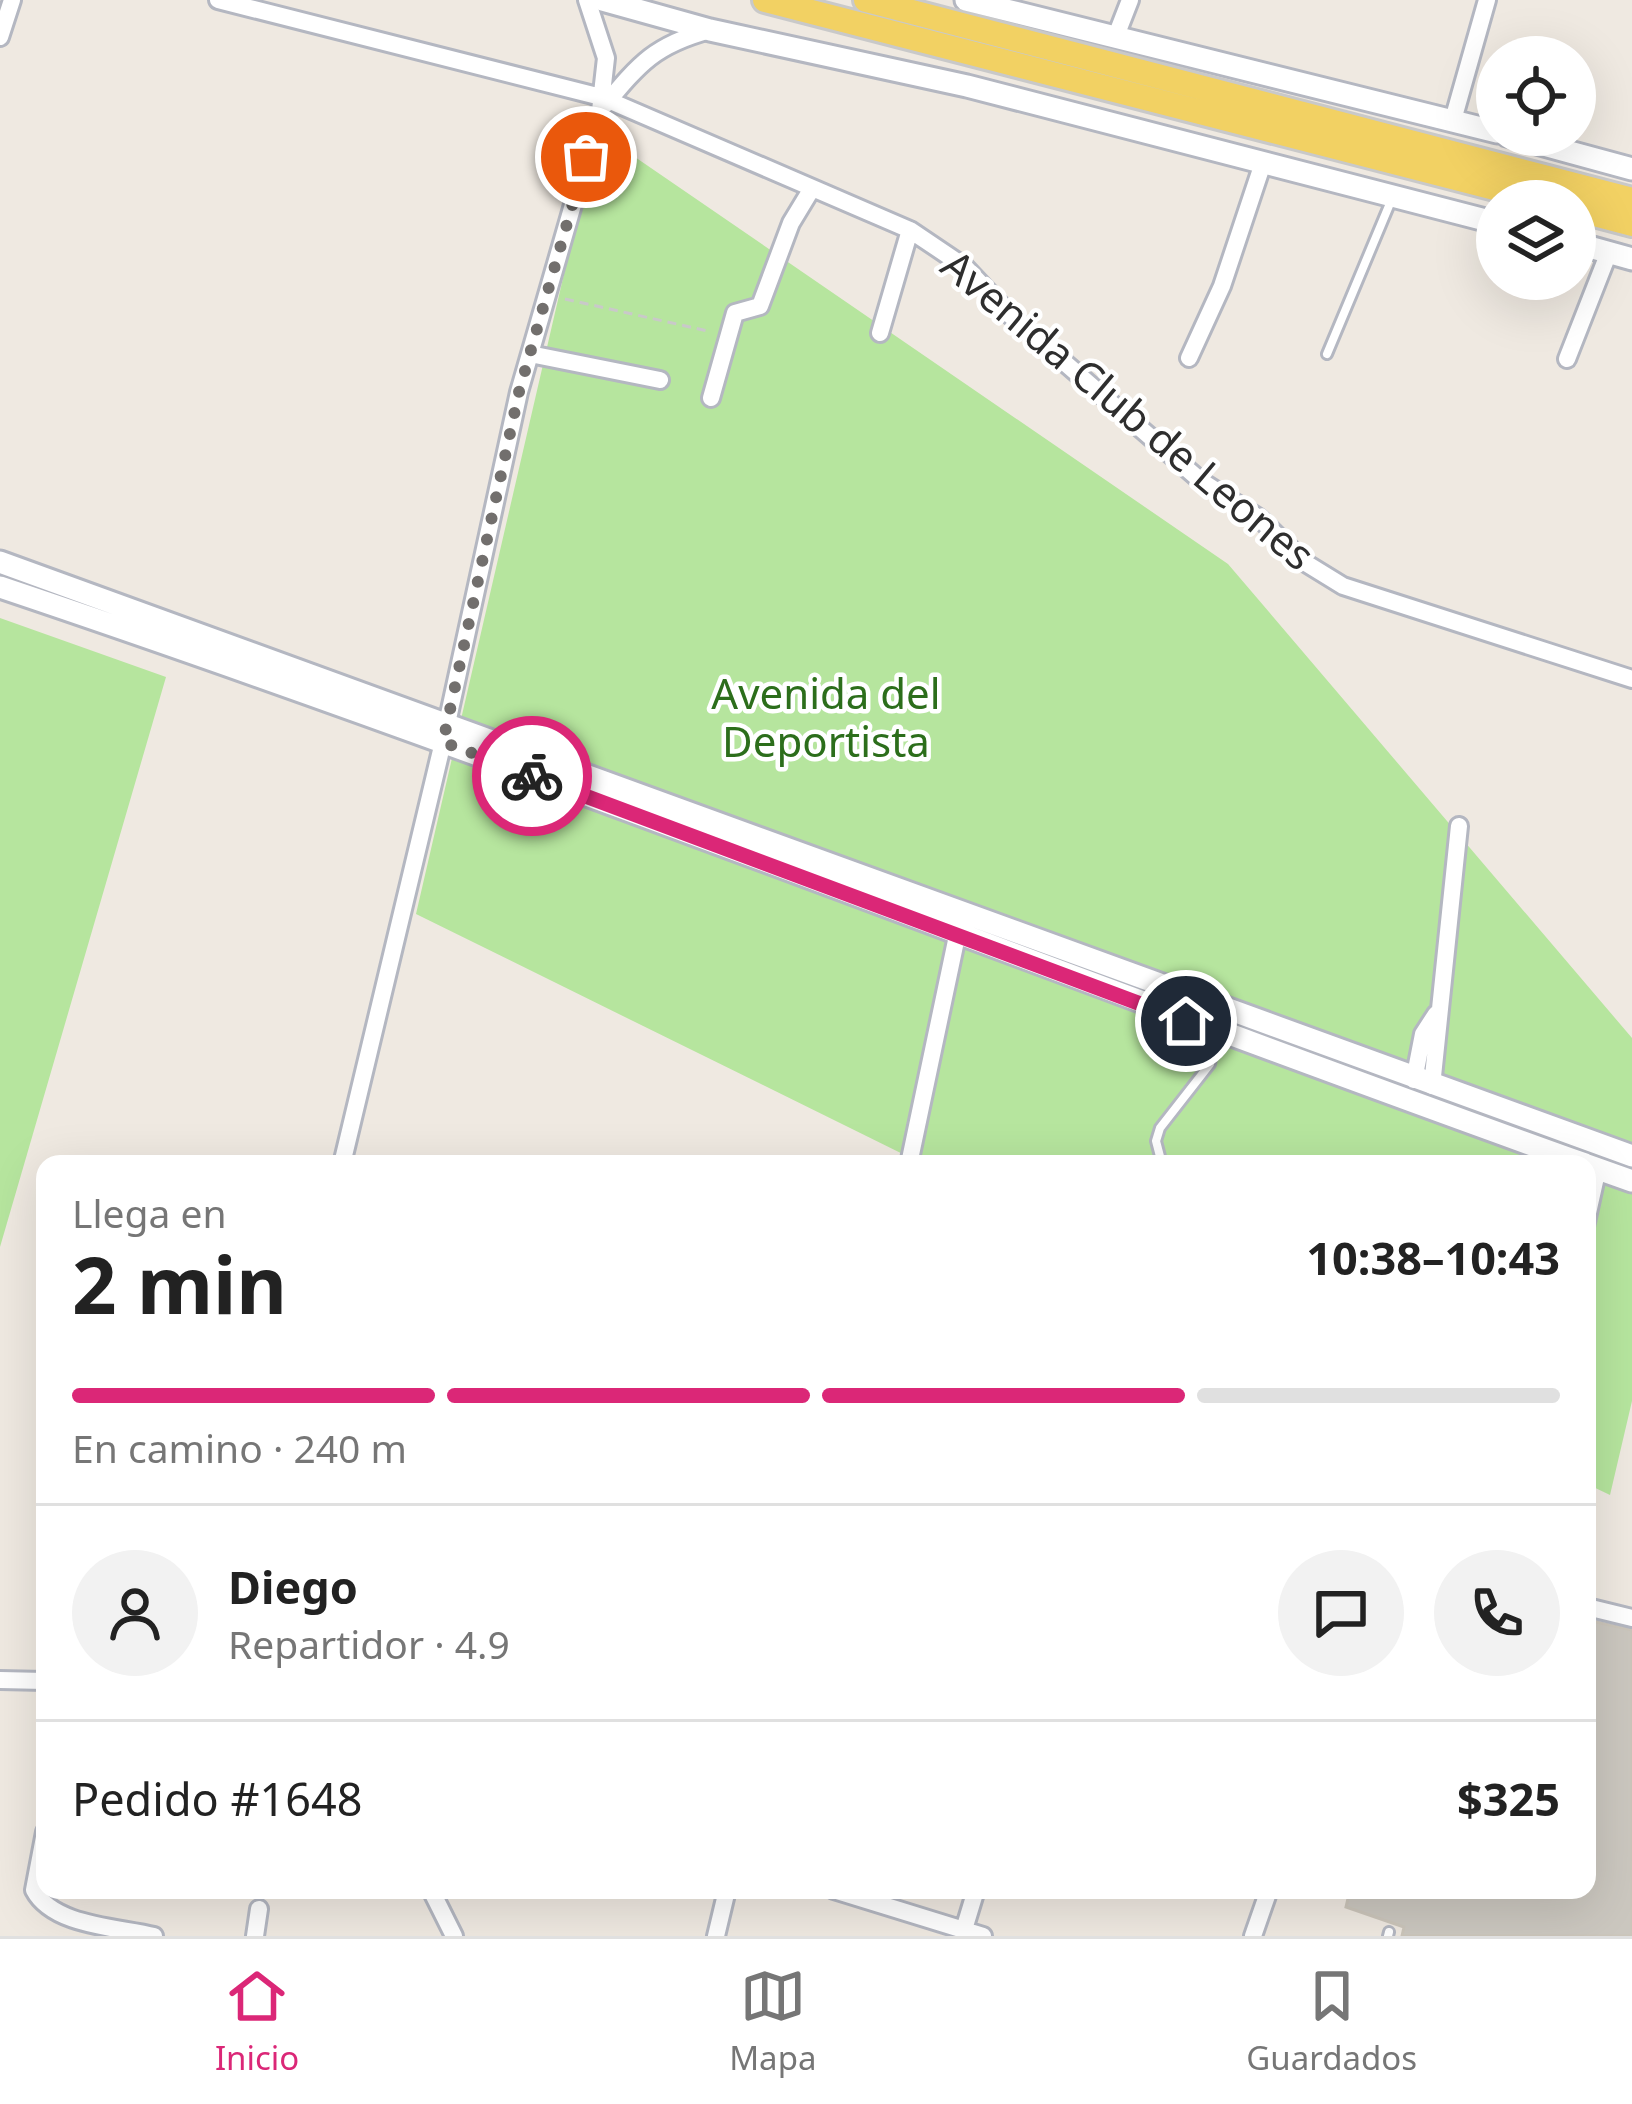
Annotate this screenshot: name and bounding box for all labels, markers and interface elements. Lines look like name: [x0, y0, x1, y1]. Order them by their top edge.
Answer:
map controls: [1476, 36, 1596, 300]
button: locate: [1476, 36, 1596, 156]
pin: [535, 106, 637, 208]
icon: bag: [553, 124, 619, 190]
button: layers: [1476, 180, 1596, 300]
street label: Avenida Club de Leones: [930, 236, 1327, 582]
park label: Avenida del Deportista: [711, 664, 941, 769]
courier: [472, 716, 592, 836]
icon: bike: [499, 743, 565, 809]
pin: [1135, 970, 1237, 1072]
icon: home: [1153, 988, 1219, 1054]
text: Llega en: [72, 1186, 227, 1239]
text: 10:38–10:43: [1306, 1227, 1560, 1288]
text: 2 min: [72, 1231, 287, 1337]
text: En camino · 240 m: [72, 1421, 407, 1474]
button: person: [72, 1550, 198, 1676]
button: chat: [1278, 1550, 1404, 1676]
button: phone: [1434, 1550, 1560, 1676]
text: Diego: [228, 1556, 358, 1617]
text: Repartidor · 4.9: [228, 1617, 510, 1670]
text: Pedido #1648: [72, 1768, 363, 1829]
text: $325: [1457, 1768, 1560, 1829]
tab: Inicio: [215, 1963, 299, 2080]
tab: Mapa: [729, 1963, 816, 2080]
tab: Guardados: [1246, 1963, 1417, 2080]

